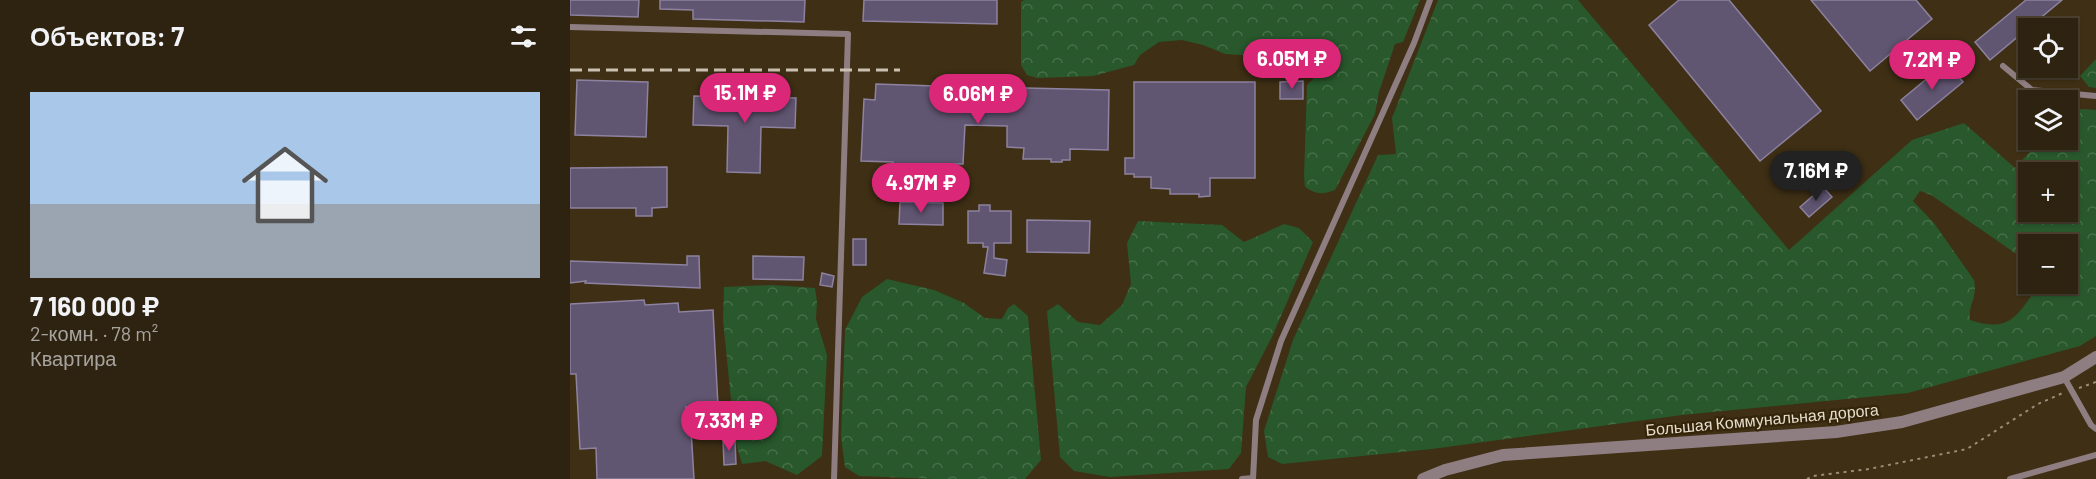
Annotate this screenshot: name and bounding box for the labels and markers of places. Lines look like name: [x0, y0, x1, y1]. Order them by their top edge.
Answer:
pin: 6.05M ₽: [1237, 39, 1347, 90]
pin: 7.2M ₽: [1883, 40, 1981, 91]
pin: 15.1M ₽: [690, 73, 800, 124]
pin: 6.06M ₽: [923, 74, 1033, 125]
pin: 7.16M ₽: [1761, 151, 1871, 202]
pin: 4.97M ₽: [866, 163, 976, 214]
pin: 7.33M ₽: [674, 401, 784, 452]

